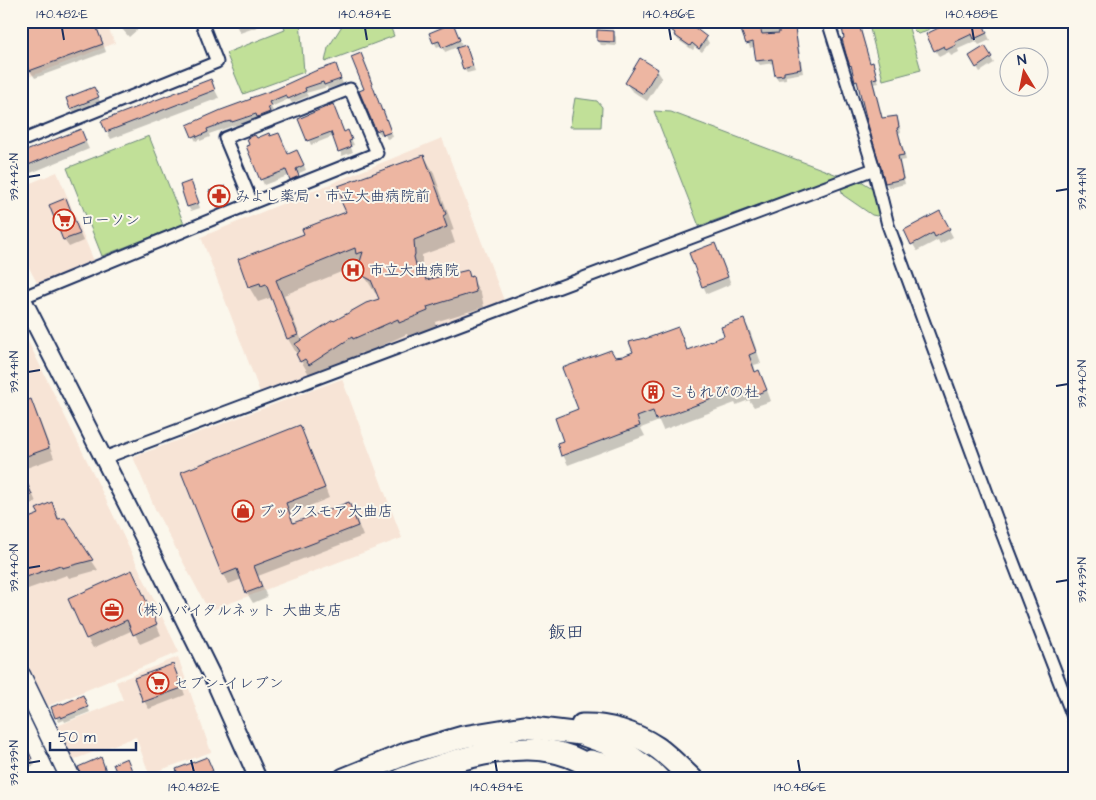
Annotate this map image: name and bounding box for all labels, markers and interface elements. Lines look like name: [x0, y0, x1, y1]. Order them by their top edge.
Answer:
text: 140.482°E: [36, 6, 88, 23]
text: 140.484°E: [339, 6, 391, 23]
text: 140.486°E: [643, 6, 695, 23]
text: 140.488°E: [946, 6, 998, 23]
north arrow: [998, 48, 1048, 98]
text: N: [1016, 50, 1028, 71]
text: 39.442°N: [6, 153, 23, 201]
text: 39.441°N: [1074, 167, 1091, 210]
pharmacy icon: みよし薬局・市立大曲病院前: [207, 184, 231, 208]
place label: みよし薬局・市立大曲病院前: [235, 186, 430, 207]
supermarket icon: ローソン: [52, 208, 76, 232]
place label: ローソン: [80, 210, 140, 231]
hospital icon: 市立大曲病院: [341, 258, 365, 282]
place label: 市立大曲病院: [369, 260, 459, 281]
text: 39.441°N: [6, 350, 23, 393]
text: 39.440°N: [1074, 359, 1091, 408]
building icon: こもれびの杜: [641, 380, 665, 404]
place label: こもれびの杜: [669, 382, 759, 403]
shop icon: ブックスモア大曲店: [231, 499, 255, 523]
place label: ブックスモア大曲店: [259, 501, 393, 522]
text: 39.440°N: [6, 543, 23, 592]
text: 39.439°N: [1074, 557, 1091, 603]
office icon: （株）バイタルネット 大曲支店: [100, 598, 124, 622]
place label: （株）バイタルネット 大曲支店: [128, 600, 342, 621]
district label: 飯田: [548, 620, 584, 645]
supermarket icon: セブン-イレブン: [146, 671, 170, 695]
place label: セブン-イレブン: [174, 673, 284, 694]
scale bar: [50, 720, 136, 752]
text: 50 m: [58, 727, 96, 748]
text: 39.439°N: [6, 740, 23, 786]
text: 140.482°E: [168, 779, 220, 796]
text: 140.484°E: [471, 779, 523, 796]
text: 140.486°E: [774, 779, 826, 796]

